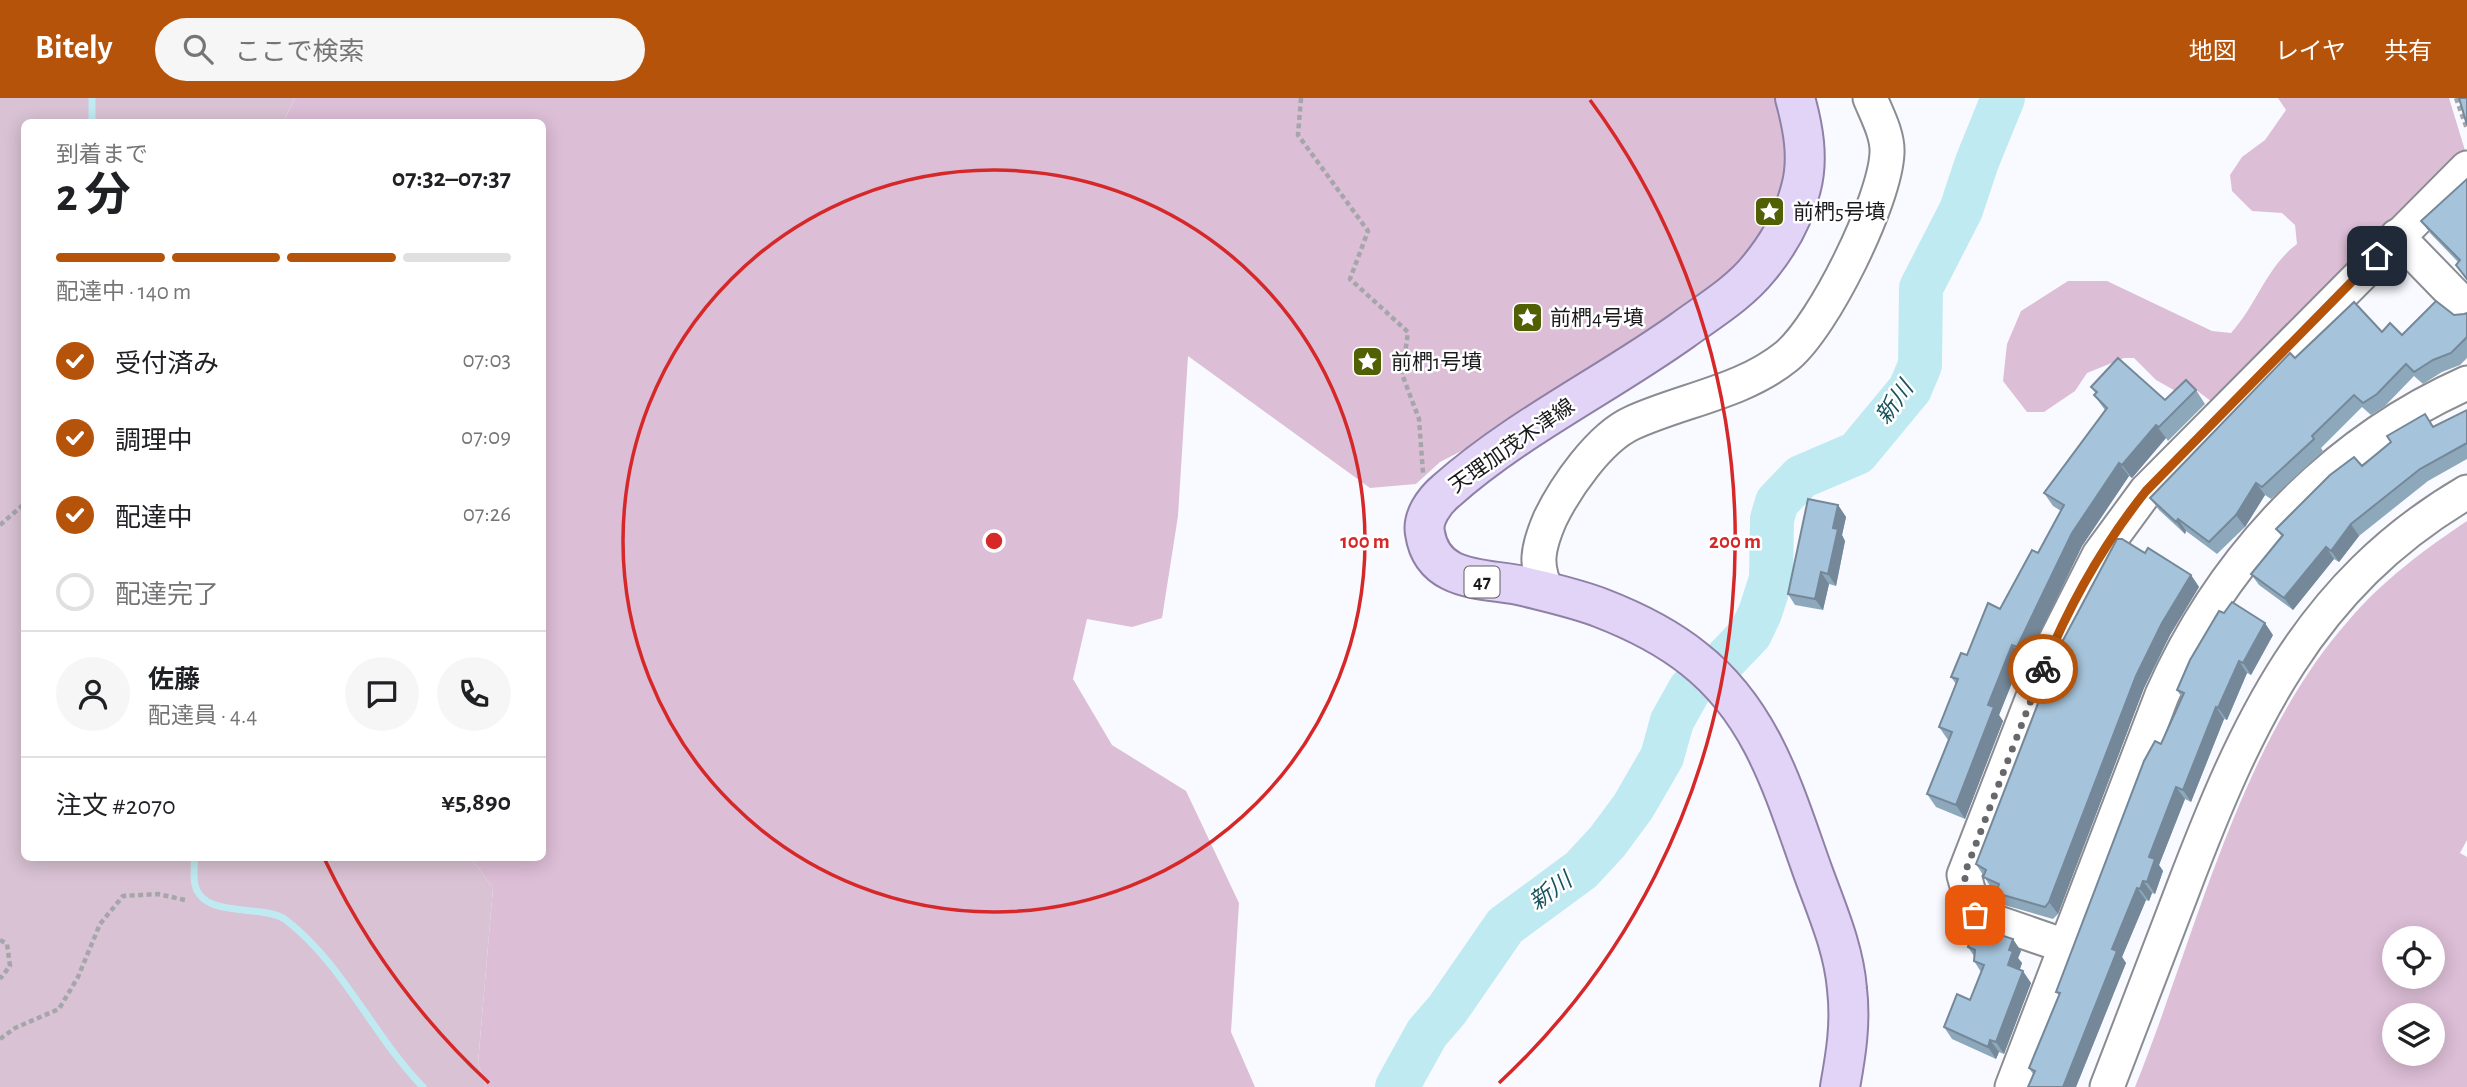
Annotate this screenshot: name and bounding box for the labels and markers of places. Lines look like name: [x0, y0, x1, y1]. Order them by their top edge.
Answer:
place icon: 前椚5号墳: [1753, 195, 1787, 229]
place label: 前椚5号墳: [1793, 201, 1886, 223]
pin: [2347, 226, 2407, 286]
place icon: 前椚4号墳: [1510, 301, 1544, 335]
place label: 前椚4号墳: [1550, 307, 1644, 329]
place icon: 前椚1号墳: [1351, 345, 1385, 379]
place label: 前椚1号墳: [1391, 351, 1482, 373]
centre of rings: [982, 529, 1006, 553]
pin: [1945, 885, 2005, 945]

